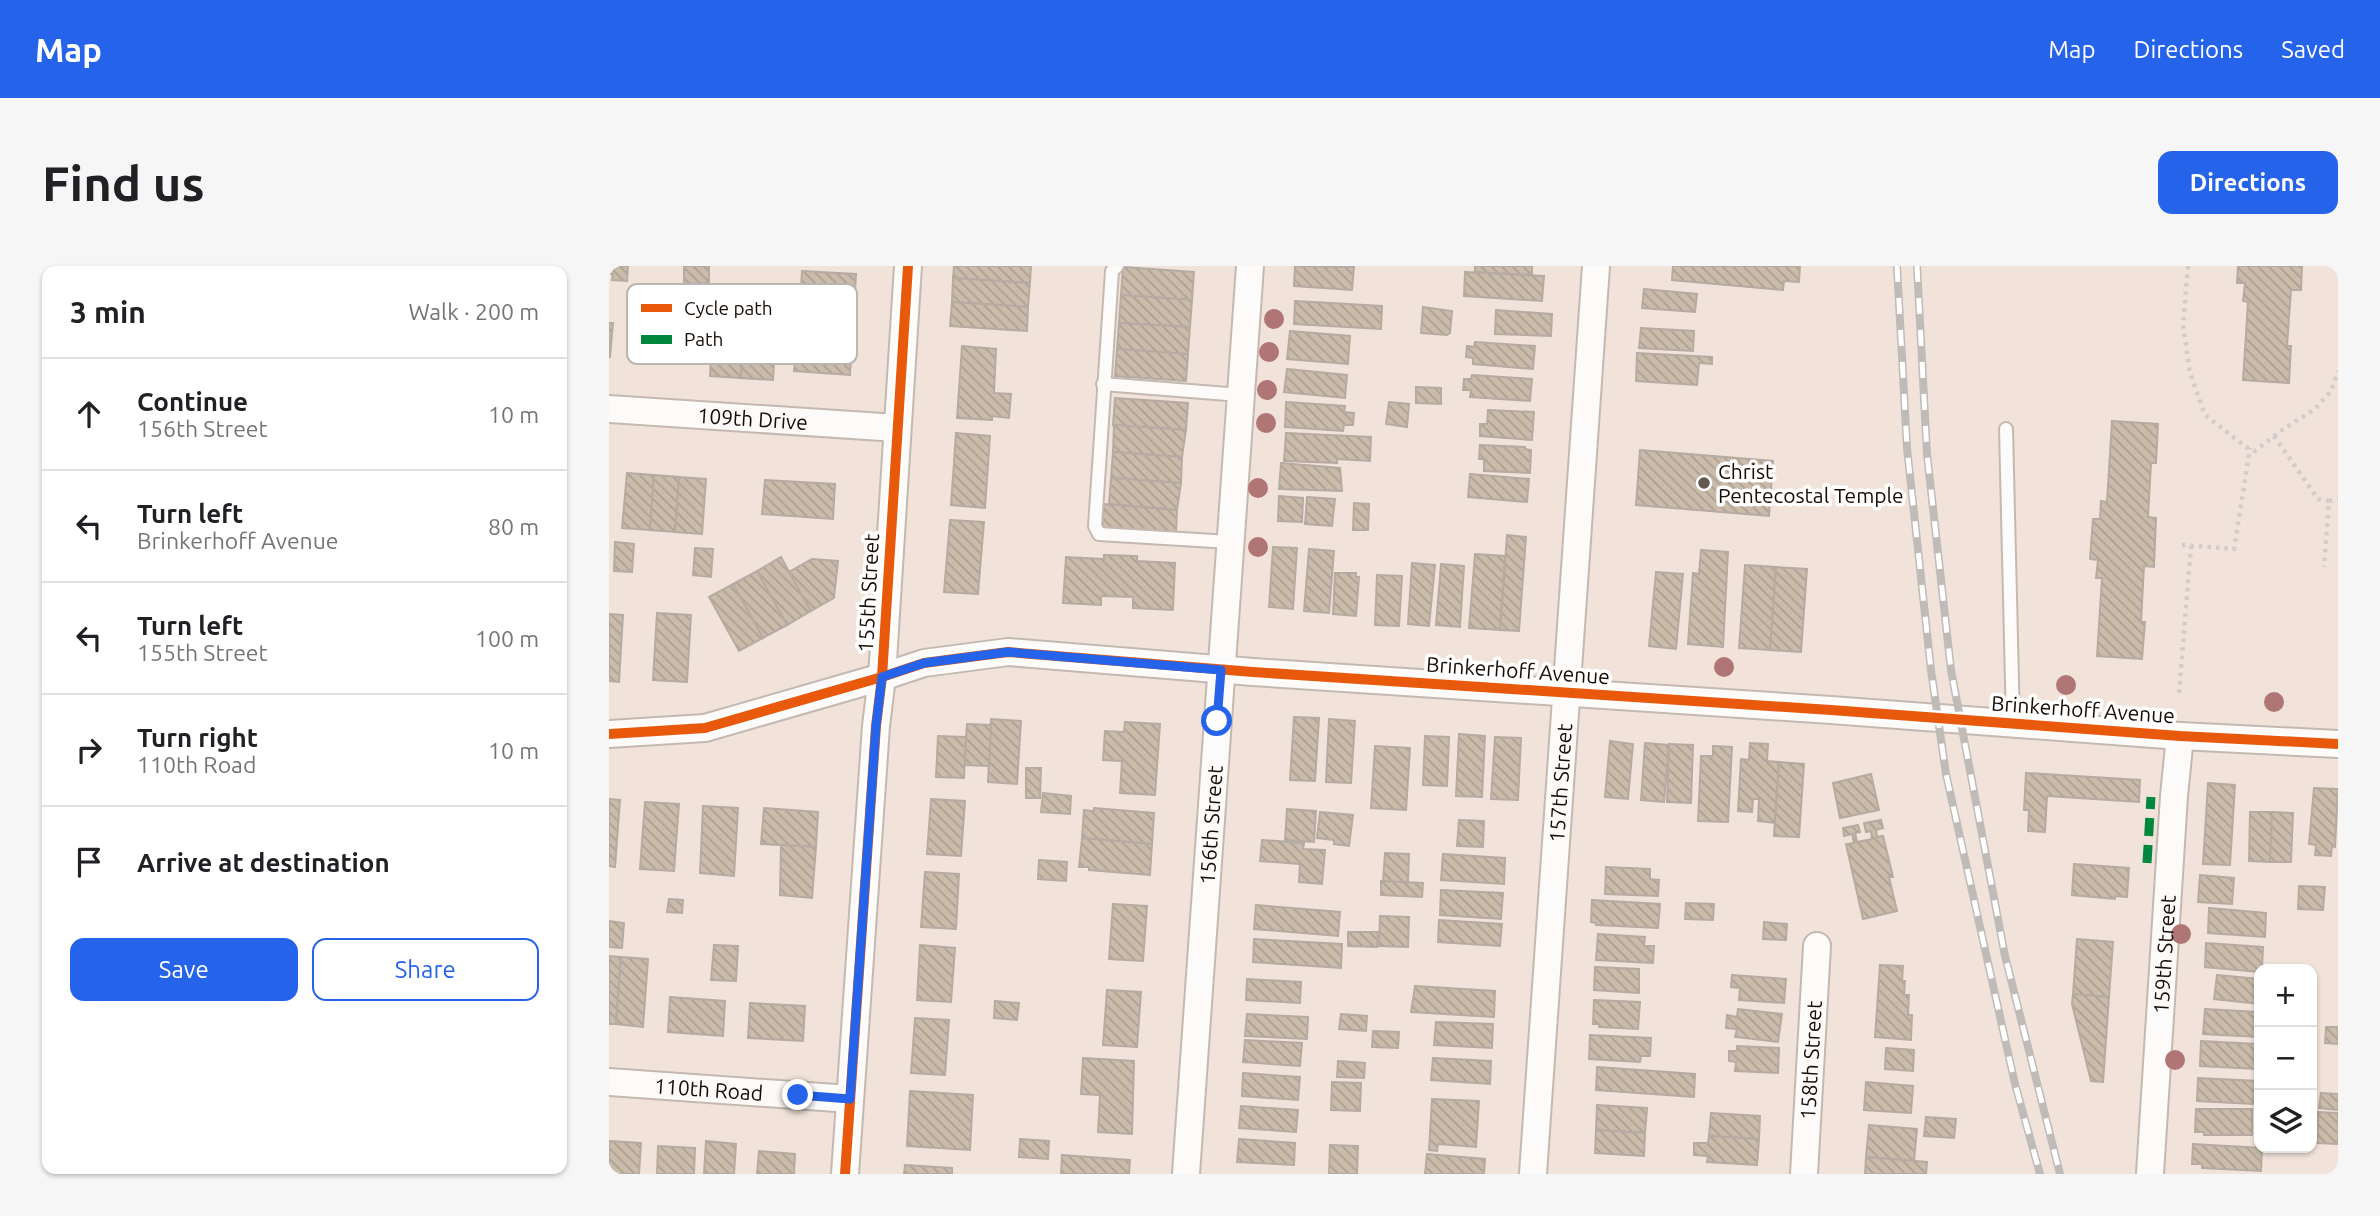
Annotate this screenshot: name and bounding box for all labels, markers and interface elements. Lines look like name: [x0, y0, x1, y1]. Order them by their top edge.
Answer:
text: Map: [35, 31, 102, 68]
text: Map: [2048, 36, 2095, 63]
text: Directions: [2133, 36, 2243, 63]
text: Saved: [2281, 36, 2345, 63]
button: Directions: [2158, 151, 2338, 214]
text: Find us: [42, 155, 205, 210]
legend: [627, 284, 857, 364]
text: 3 min: [70, 295, 146, 329]
text: Cycle path: [684, 297, 773, 319]
text: Walk · 200 m: [408, 299, 539, 324]
text: Path: [684, 328, 723, 350]
text: Continue: [137, 387, 248, 416]
icon: ahead: [70, 395, 108, 433]
text: 10 m: [488, 402, 539, 427]
street label: 109th Drive: [697, 403, 809, 434]
text: 156th Street: [137, 416, 268, 441]
place label: Christ Pentecostal Temple: [1718, 459, 1904, 507]
marker: Christ Pentecostal Temple: [1696, 475, 1712, 491]
text: Turn left: [137, 499, 243, 528]
icon: left: [70, 507, 108, 545]
text: 80 m: [488, 514, 539, 539]
text: Brinkerhoff Avenue: [137, 528, 339, 553]
street label: 155th Street: [853, 533, 883, 653]
text: Turn left: [137, 611, 243, 640]
icon: left: [70, 619, 108, 657]
text: 100 m: [475, 626, 539, 651]
text: 155th Street: [137, 640, 268, 665]
street label: Brinkerhoff Avenue: [1425, 652, 1611, 688]
street label: Brinkerhoff Avenue: [1990, 691, 2176, 727]
route start: [1201, 705, 1232, 736]
text: Turn right: [137, 723, 258, 752]
street label: 157th Street: [1544, 723, 1576, 843]
icon: right: [70, 731, 108, 769]
text: 10 m: [488, 738, 539, 763]
text: 110th Road: [137, 752, 256, 777]
street label: 156th Street: [1194, 764, 1227, 885]
icon: arrive: [70, 843, 108, 881]
text: Arrive at destination: [137, 848, 390, 877]
street label: 159th Street: [2148, 894, 2180, 1015]
button: Save: [70, 938, 298, 1001]
button: Share: [312, 938, 539, 1001]
map controls: [2254, 964, 2317, 1153]
button: +: [2254, 964, 2317, 1027]
street label: 158th Street: [1795, 1000, 1826, 1120]
button: −: [2254, 1027, 2317, 1090]
street label: 110th Road: [653, 1073, 764, 1105]
route end: [782, 1079, 813, 1110]
button: layers: [2254, 1090, 2317, 1153]

